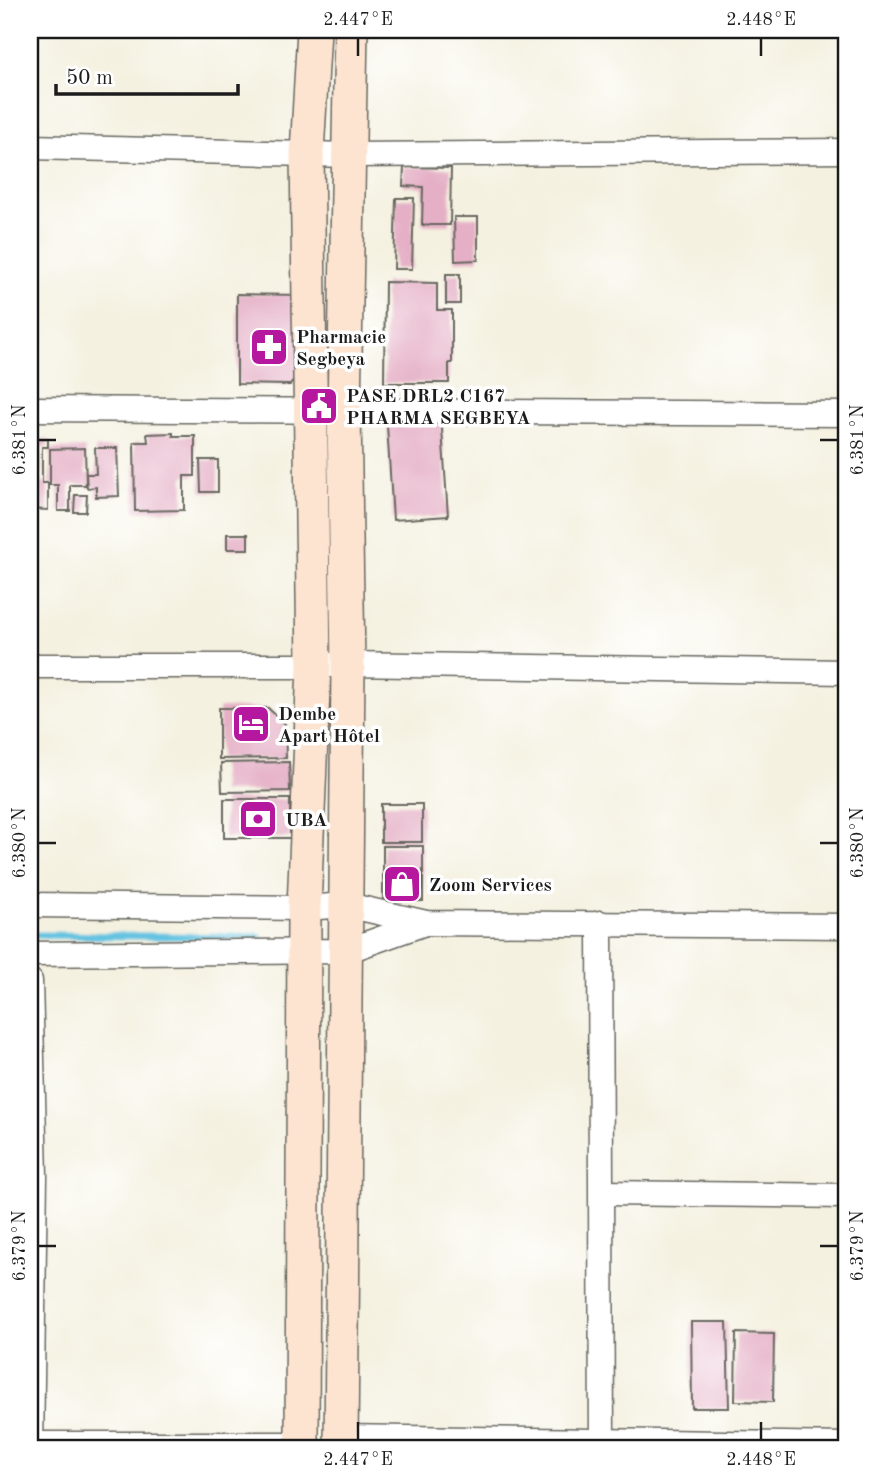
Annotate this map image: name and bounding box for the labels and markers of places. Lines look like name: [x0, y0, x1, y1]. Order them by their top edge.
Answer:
pharmacy icon: Pharmacie Segbeya: [248, 326, 290, 368]
place label: Pharmacie Segbeya: [296, 329, 386, 370]
public building icon: PASE DRL2 C167 PHARMA SEGBEYA: [298, 385, 340, 427]
place label: PASE DRL2 C167 PHARMA SEGBEYA: [346, 388, 531, 429]
hotel icon: Dembe Apart Hôtel: [230, 703, 272, 745]
place label: Dembe Apart Hôtel: [278, 706, 380, 747]
bank icon: UBA: [237, 798, 279, 840]
place label: UBA: [285, 812, 327, 831]
shop icon: Zoom Services: [381, 863, 423, 905]
place label: Zoom Services: [429, 877, 552, 896]

